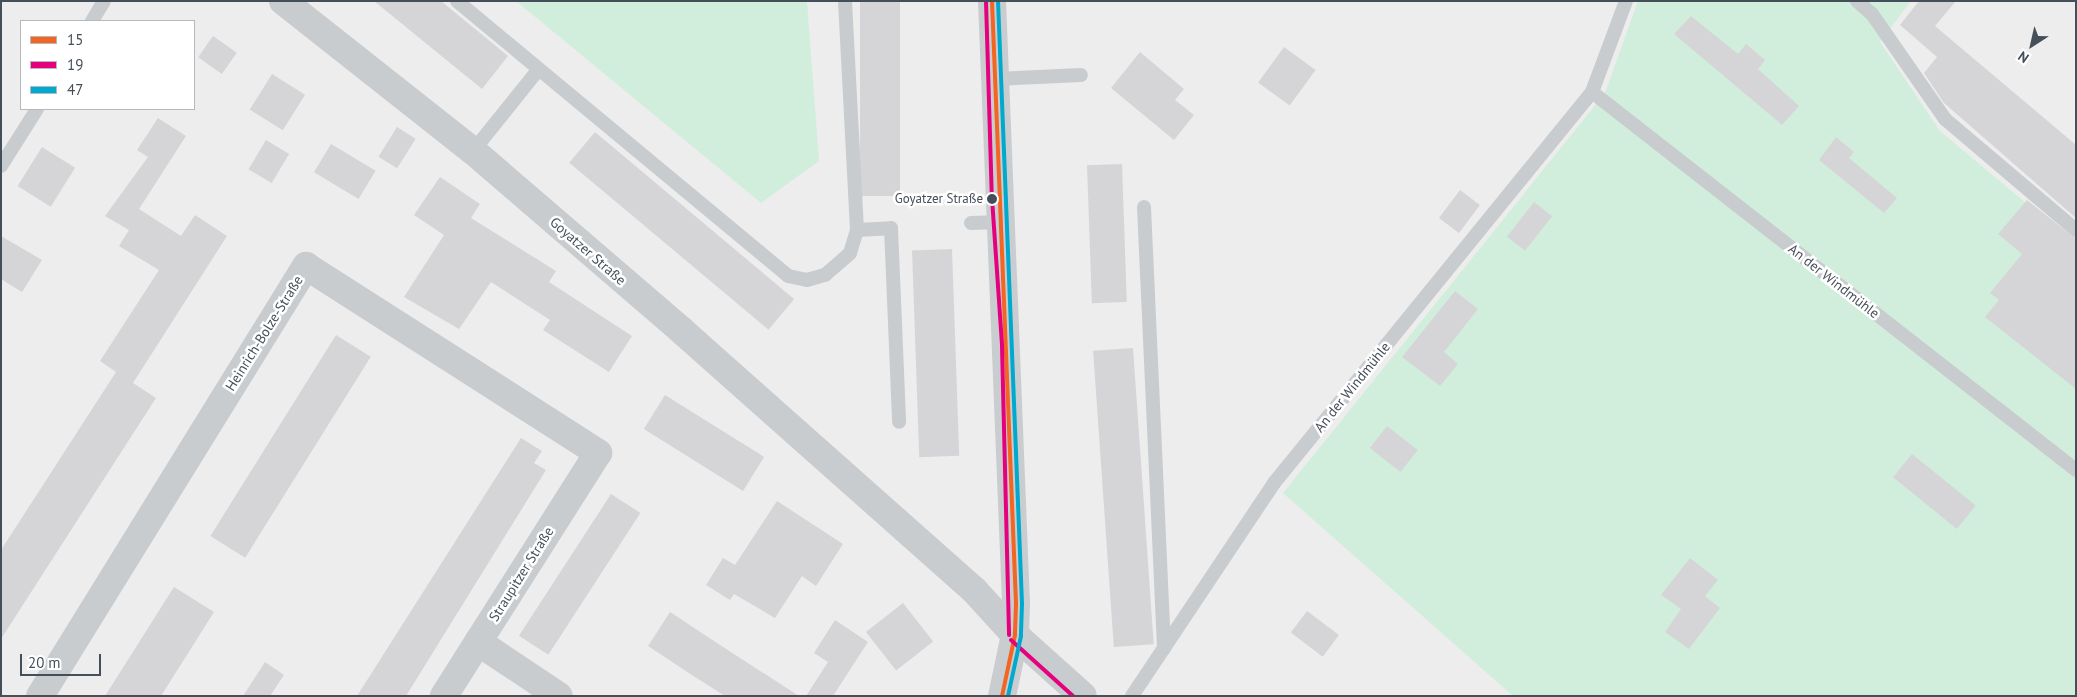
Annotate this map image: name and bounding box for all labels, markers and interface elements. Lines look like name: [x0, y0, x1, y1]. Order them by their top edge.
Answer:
legend: [20, 20, 195, 110]
north arrow: [2007, 20, 2057, 70]
text: 15: [67, 30, 83, 49]
text: N: [2014, 47, 2032, 67]
text: 19: [67, 55, 83, 74]
text: 47: [67, 80, 83, 99]
place label: Goyatzer Straße: [895, 191, 983, 207]
marker: Goyatzer Straße: [987, 194, 997, 204]
street label: Goyatzer Straße: [547, 213, 629, 289]
street label: An der Windmühle: [1785, 240, 1883, 322]
street label: Heinrich-Bolze-Straße: [222, 272, 306, 394]
street label: An der Windmühle: [1311, 339, 1393, 435]
street label: Straupitzer Straße: [485, 524, 557, 624]
scale bar: [22, 644, 104, 676]
text: 20 m: [28, 653, 61, 672]

